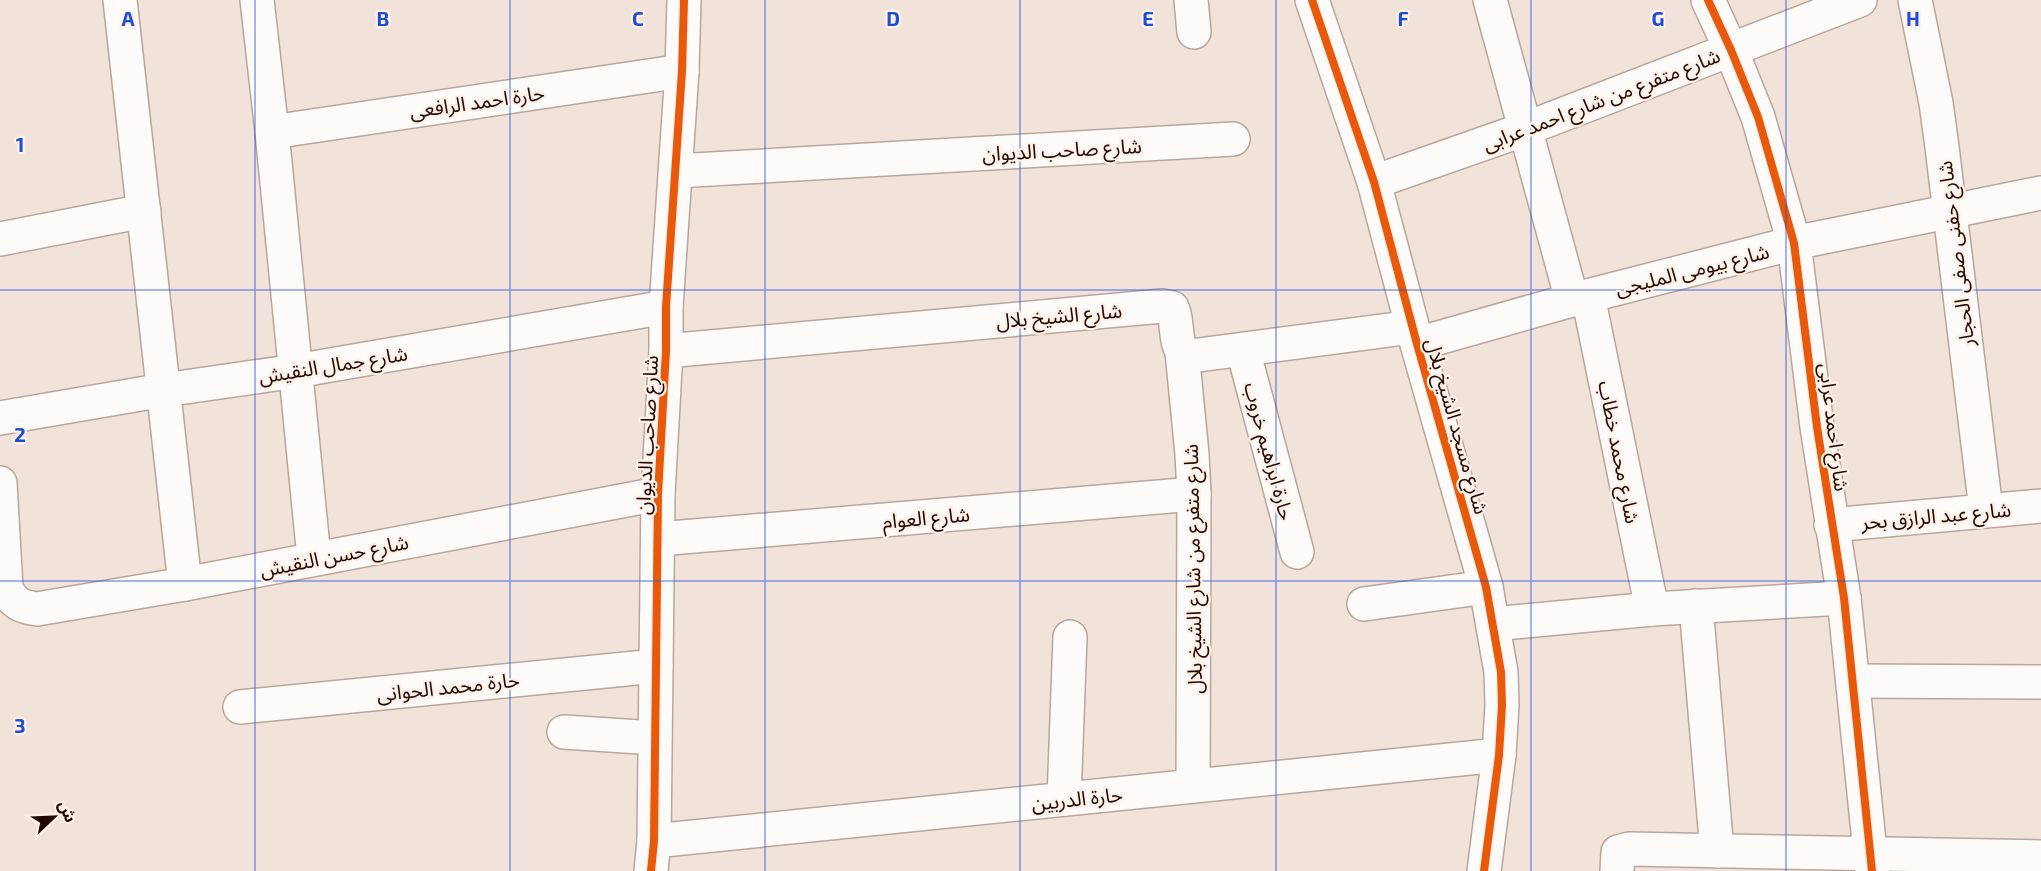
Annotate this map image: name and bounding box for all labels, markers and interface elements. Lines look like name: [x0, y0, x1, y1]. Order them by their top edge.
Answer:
text: A: [121, 6, 135, 30]
text: B: [377, 6, 389, 30]
text: C: [632, 6, 644, 30]
text: D: [886, 6, 900, 30]
text: E: [1142, 6, 1154, 30]
text: F: [1397, 6, 1409, 30]
text: G: [1652, 6, 1664, 30]
text: H: [1906, 6, 1920, 30]
street label: شارع متفرع من شارع احمد عرابى: [1479, 43, 1725, 159]
street label: حارة احمد الرافعى: [408, 80, 546, 123]
text: 1: [16, 132, 24, 156]
street label: شارع صاحب الديوان: [982, 133, 1143, 169]
street label: شارع حفنى صفى الحجار: [1932, 159, 1982, 349]
street label: شارع بيومى المليجى: [1613, 238, 1772, 304]
street label: شارع الشيخ بلال: [995, 298, 1123, 336]
street label: شارع مسجد الشيخ بلال: [1418, 335, 1495, 518]
street label: شارع جمال النقيش: [257, 340, 410, 392]
street label: شارع صاحب الديوان: [630, 355, 666, 516]
street label: شارع احمد عرابى: [1811, 362, 1855, 493]
street label: حارة ابراهيم خروب: [1236, 379, 1300, 524]
street label: شارع محمد خطاب: [1590, 379, 1646, 526]
text: 2: [14, 422, 26, 446]
street label: شارع متفرع من شارع الشيخ بلال: [1178, 444, 1210, 694]
street label: شارع عبد الرازق بحر: [1859, 496, 2012, 538]
street label: شارع العوام: [881, 501, 971, 537]
street label: شارع حسن النقيش: [258, 529, 411, 585]
street label: حارة محمد الحوانى: [375, 667, 521, 706]
text: 3: [14, 713, 26, 737]
street label: حارة الدربين: [1030, 781, 1124, 816]
north arrow: [24, 787, 84, 847]
text: ش: [54, 797, 81, 825]

